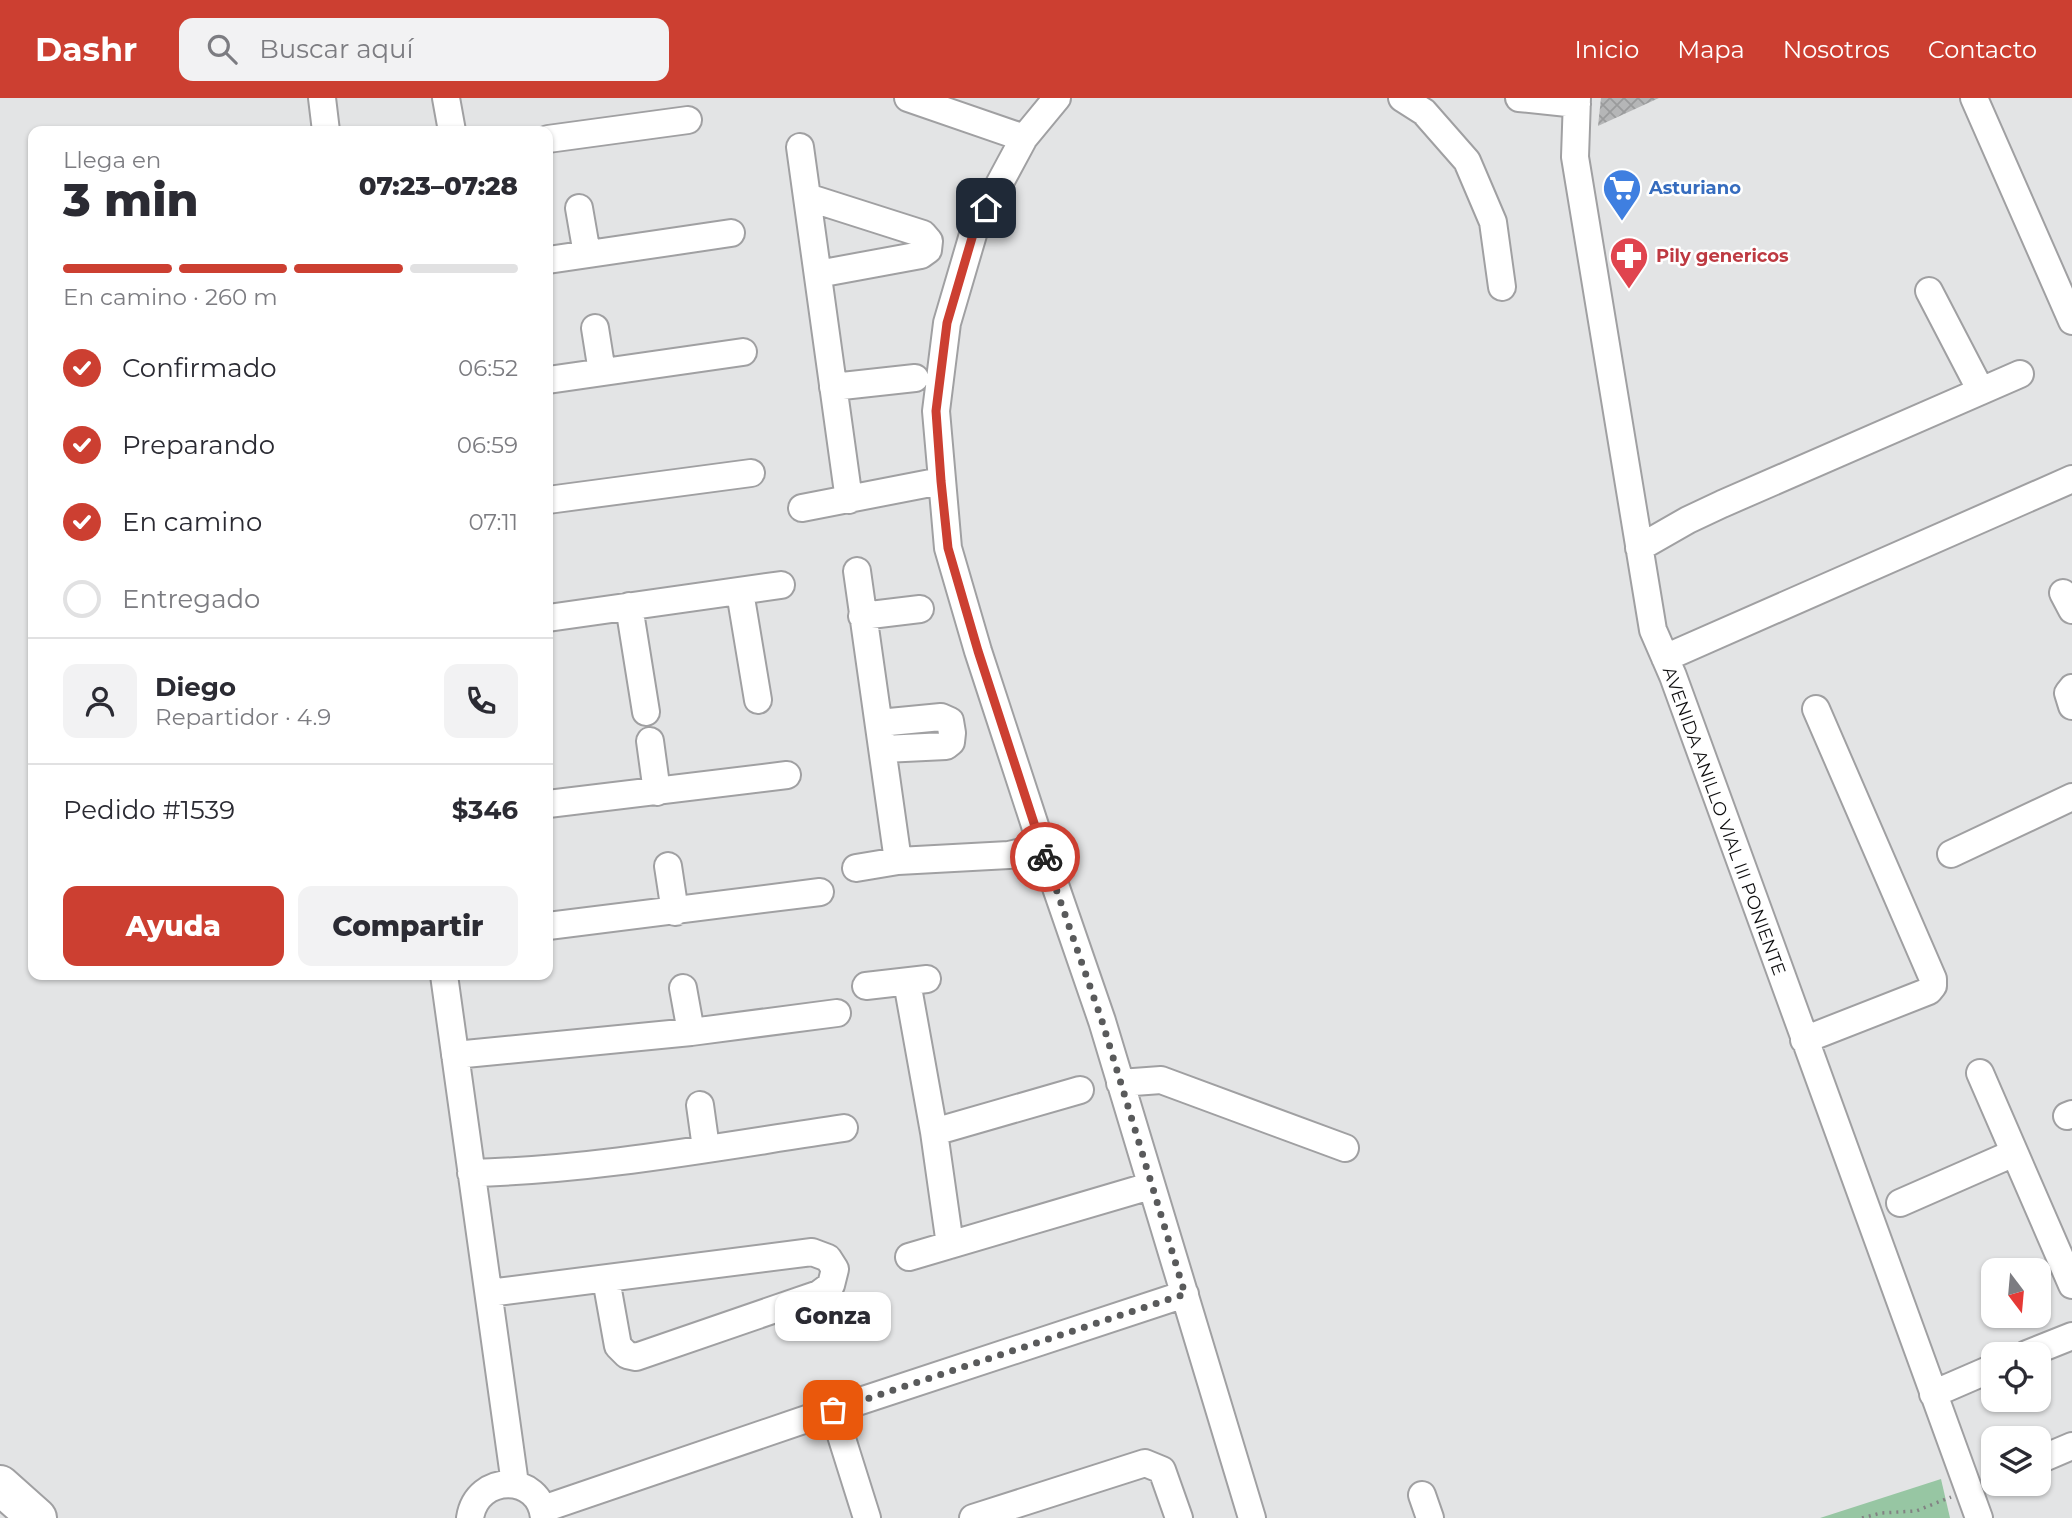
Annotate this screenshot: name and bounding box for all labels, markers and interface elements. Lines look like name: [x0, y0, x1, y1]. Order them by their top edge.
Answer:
search box: [179, 18, 669, 81]
text: Dashr: [35, 29, 137, 69]
icon: search: [203, 30, 241, 68]
text: Buscar aquí: [259, 33, 414, 65]
text: Inicio: [1574, 35, 1639, 64]
text: Mapa: [1677, 35, 1745, 64]
text: Nosotros: [1783, 35, 1890, 64]
text: Contacto: [1928, 35, 2037, 64]
text: Llega en: [63, 146, 161, 174]
supermarket icon: Asturiano: [1601, 167, 1643, 222]
text: 07:23–07:28: [359, 170, 518, 202]
text: 3 min: [63, 171, 199, 228]
place label: Asturiano: [1648, 177, 1741, 199]
pin: [956, 178, 1016, 238]
icon: home: [967, 189, 1005, 227]
pharmacy icon: Pily genericos: [1608, 235, 1650, 290]
place label: Pily genericos: [1656, 245, 1789, 267]
text: En camino · 260 m: [63, 283, 278, 311]
icon: check: [63, 349, 101, 387]
text: Confirmado: [122, 352, 277, 384]
text: 06:52: [458, 354, 518, 382]
icon: check: [63, 426, 101, 464]
text: Preparando: [122, 429, 275, 461]
text: 06:59: [457, 431, 518, 459]
icon: check: [63, 503, 101, 541]
text: En camino: [122, 506, 262, 538]
text: 07:11: [468, 508, 518, 536]
text: Entregado: [122, 583, 260, 615]
button: person: [63, 664, 137, 738]
button: phone: [444, 664, 518, 738]
street label: AVENIDA ANILLO VIAL III PONIENTE: [1658, 664, 1790, 978]
text: Diego: [155, 671, 236, 703]
text: Repartidor · 4.9: [155, 703, 331, 731]
text: Pedido #1539: [63, 794, 235, 826]
text: $346: [452, 794, 518, 826]
courier: [1010, 822, 1080, 892]
icon: bike: [1026, 838, 1064, 876]
button: Ayuda: [63, 886, 284, 966]
button: Compartir: [298, 886, 518, 966]
north arrow: [1981, 1258, 2051, 1328]
map controls: [1981, 1258, 2051, 1496]
callout: Gonza: [775, 1291, 891, 1340]
text: Gonza: [795, 1302, 871, 1330]
button: locate: [1981, 1342, 2051, 1412]
pin: [803, 1380, 863, 1440]
icon: bag: [814, 1391, 852, 1429]
button: layers: [1981, 1426, 2051, 1496]

